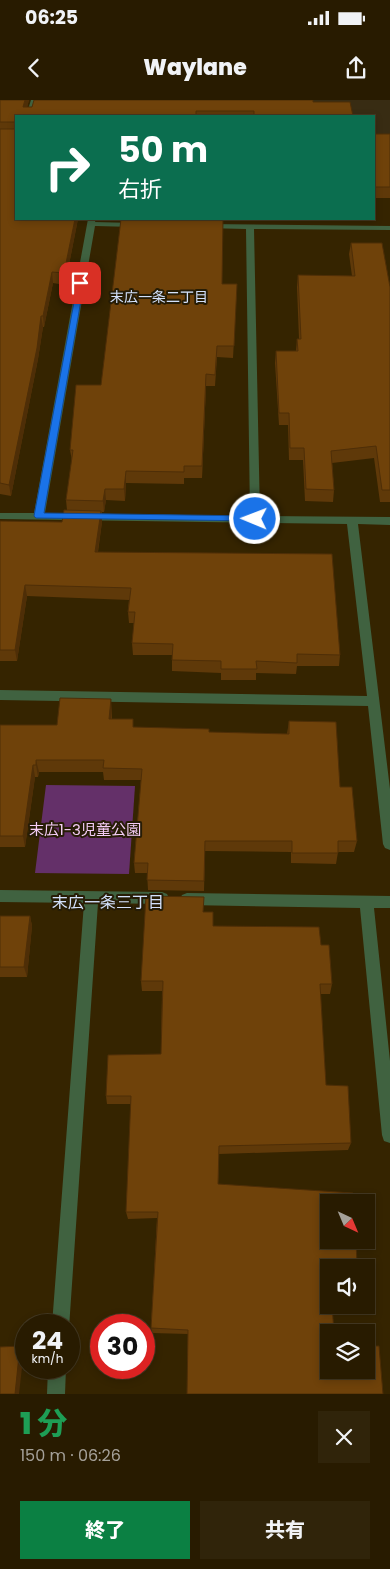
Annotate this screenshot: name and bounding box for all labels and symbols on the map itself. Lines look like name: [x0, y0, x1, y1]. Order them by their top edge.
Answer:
pin: [59, 262, 101, 304]
district label: 末広一条二丁目: [110, 287, 208, 307]
position arrow: [228, 492, 280, 544]
park label: 末広1-3児童公園: [29, 819, 141, 840]
district label: 末広一条三丁目: [52, 891, 164, 914]
north arrow: [320, 1194, 375, 1249]
speed limit sign: 30: [90, 1314, 155, 1379]

